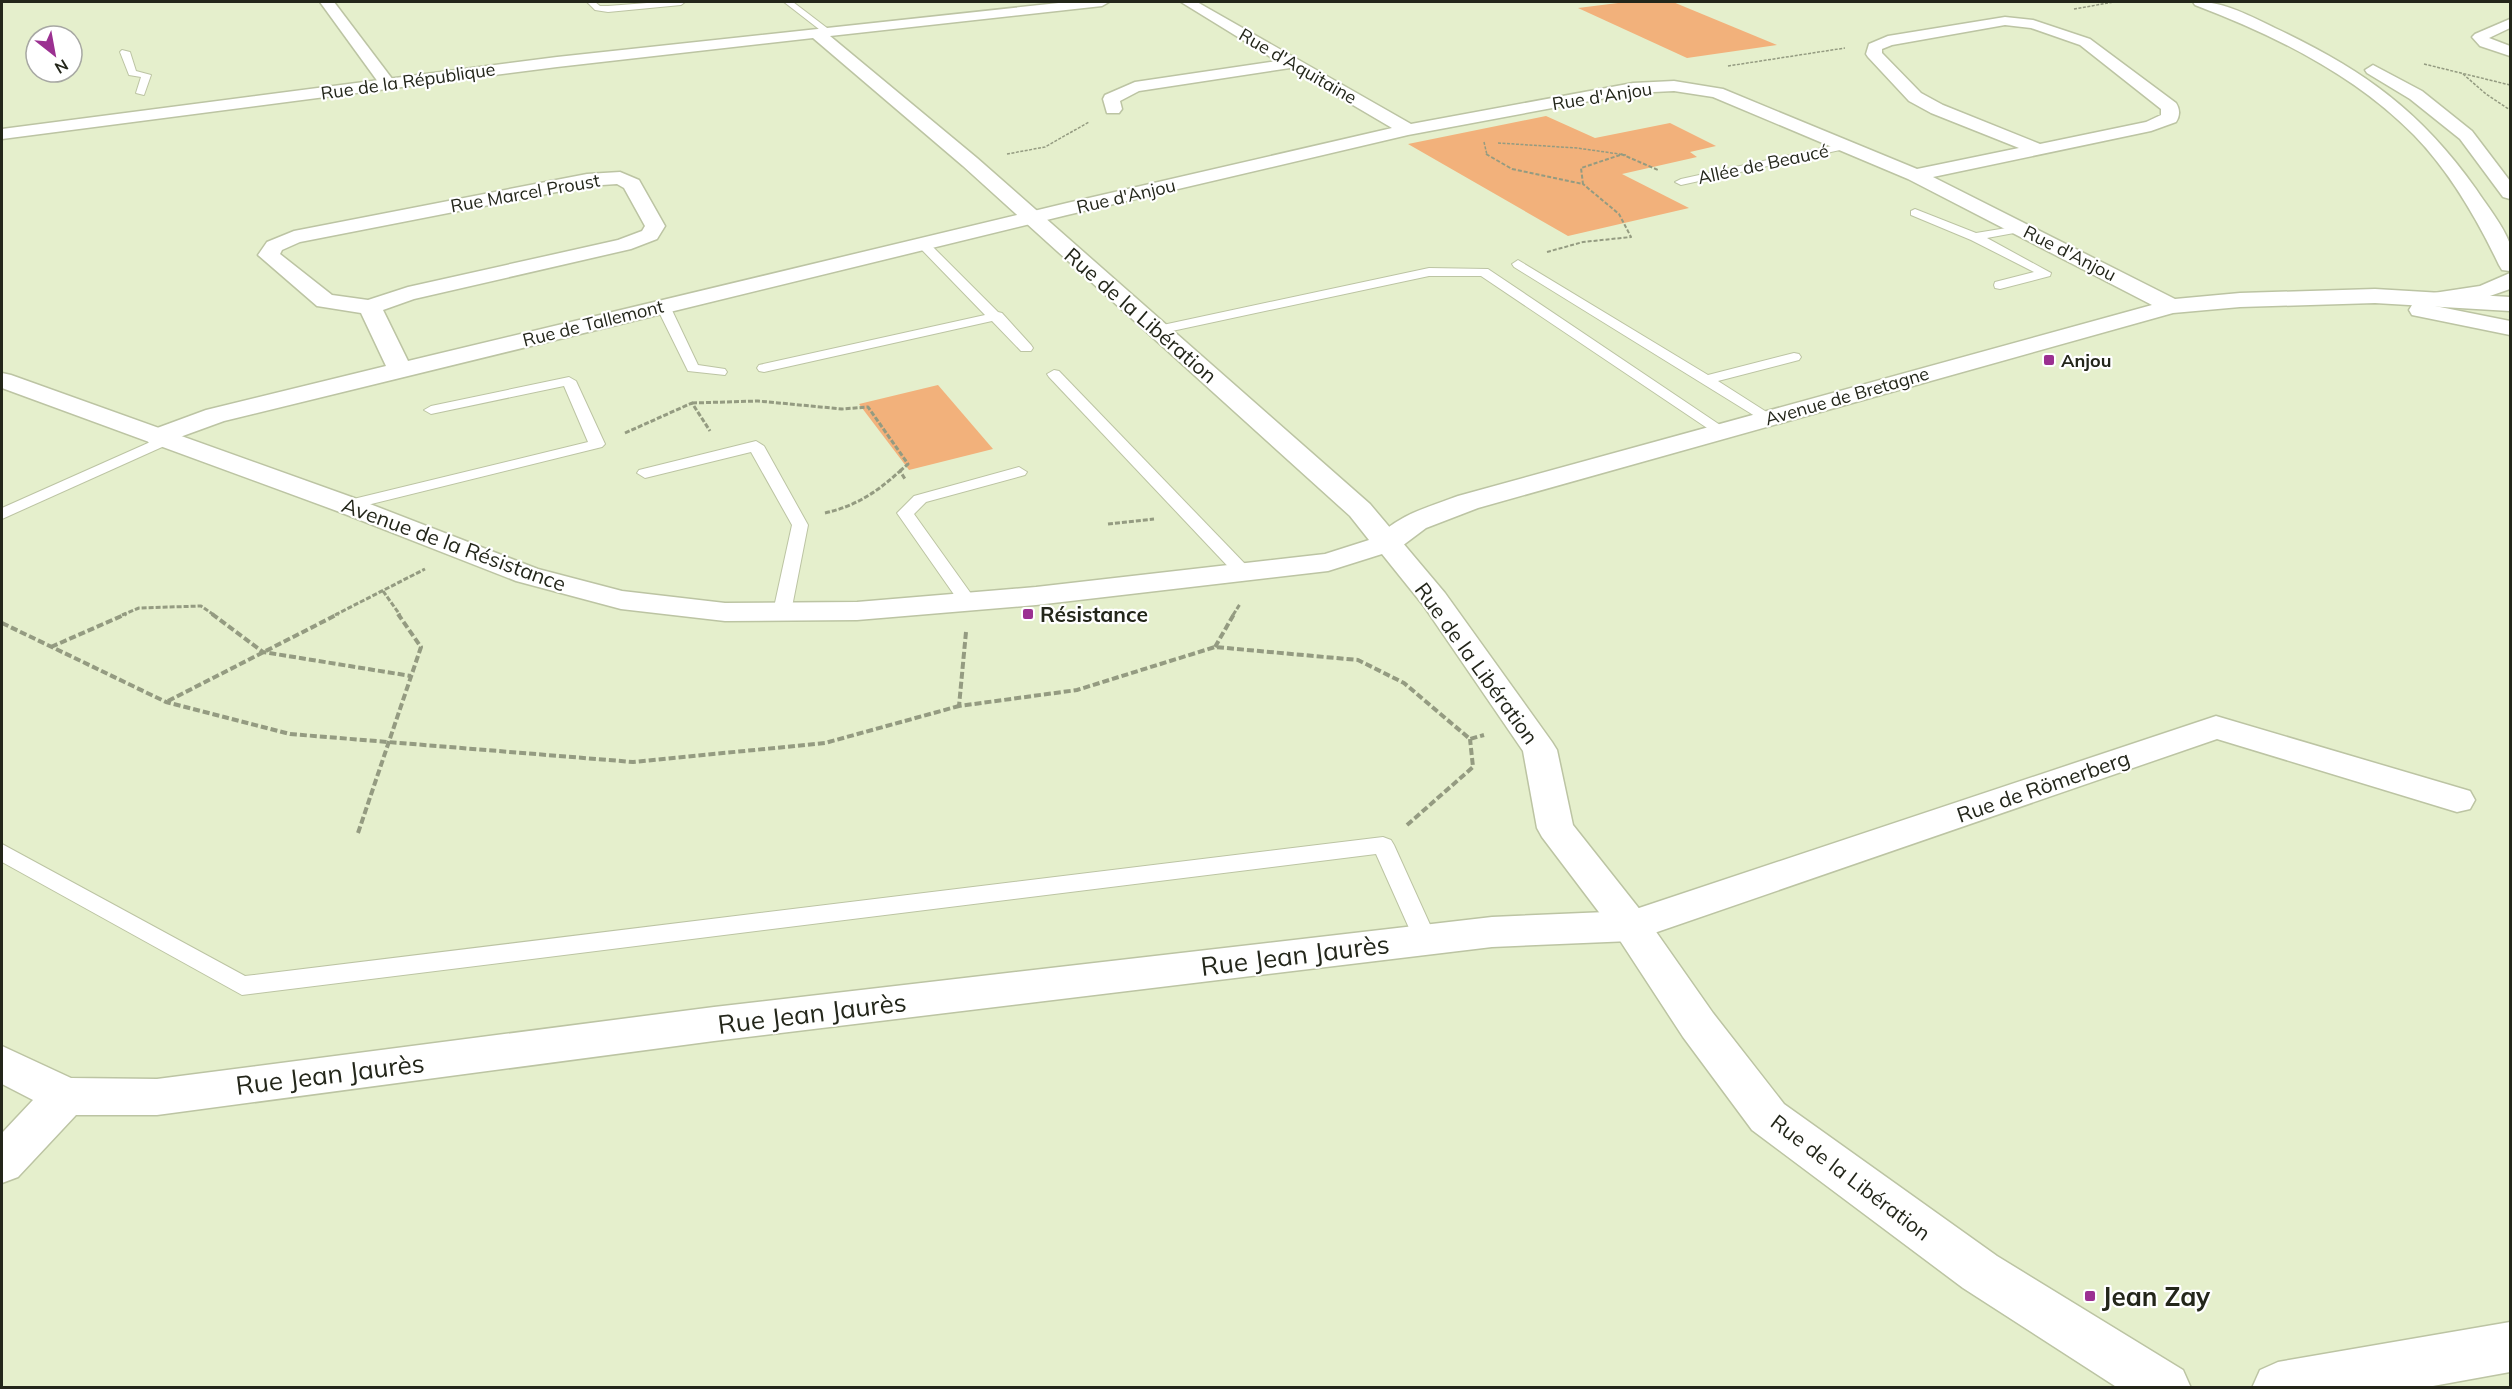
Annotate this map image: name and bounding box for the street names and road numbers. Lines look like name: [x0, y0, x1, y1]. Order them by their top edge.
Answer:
street label: Rue d'Aquitaine: [1235, 23, 1361, 109]
street label: Rue de la République: [319, 57, 497, 105]
street label: Rue d'Anjou: [1550, 77, 1654, 115]
street label: Allée de Beaucé: [1696, 139, 1830, 189]
street label: Rue Marcel Proust: [449, 169, 601, 217]
street label: Rue d'Anjou: [1074, 173, 1178, 219]
street label: Rue d'Anjou: [2020, 220, 2120, 286]
street label: Rue de la Libération: [1060, 242, 1222, 388]
street label: Rue de Tallemont: [520, 294, 666, 352]
street label: Avenue de Bretagne: [1762, 362, 1932, 430]
street label: Avenue de la Résistance: [338, 491, 570, 597]
street label: Rue de la Libération: [1410, 577, 1544, 749]
street label: Rue de Römerberg: [1953, 744, 2133, 828]
street label: Rue Jean Jaurès: [1199, 927, 1391, 983]
street label: Rue Jean Jaurès: [716, 985, 908, 1041]
street label: Rue Jean Jaurès: [234, 1046, 426, 1102]
street label: Rue de la Libération: [1766, 1108, 1936, 1246]

